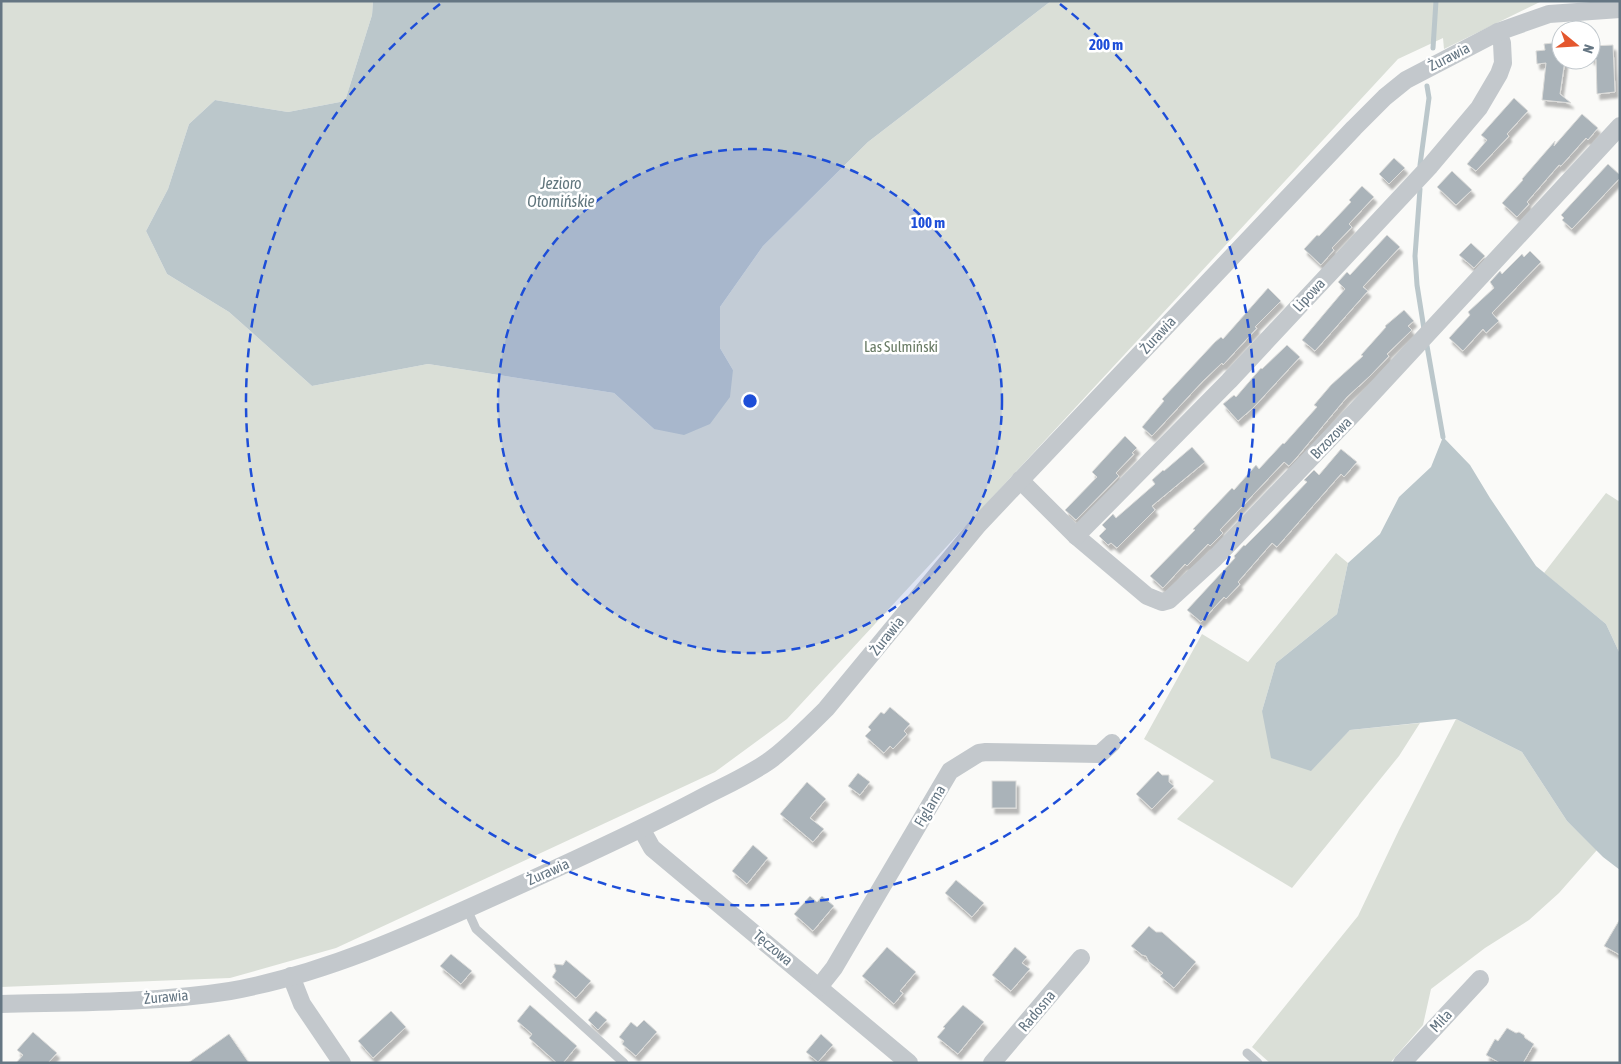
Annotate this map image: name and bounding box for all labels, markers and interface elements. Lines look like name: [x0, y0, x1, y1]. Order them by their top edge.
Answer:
north arrow: [1551, 20, 1601, 70]
text: 200 m: [1089, 36, 1123, 53]
street label: Żurawia: [1425, 39, 1472, 74]
text: N: [1579, 43, 1597, 55]
water label: Jezioro Otomińskie: [527, 174, 595, 210]
text: 100 m: [911, 214, 945, 231]
street label: Lipowa: [1289, 275, 1328, 315]
street label: Żurawia: [1136, 313, 1179, 357]
park label: Las Sulmiński: [864, 338, 938, 355]
centre of rings: [741, 392, 759, 410]
street label: Brzozowa: [1307, 413, 1355, 462]
street label: Żurawia: [866, 613, 907, 658]
street label: Figlarna: [911, 782, 949, 830]
street label: Żurawia: [524, 855, 572, 888]
street label: Tęczowa: [750, 926, 796, 969]
street label: Żurawia: [143, 986, 189, 1007]
street label: Radosna: [1015, 987, 1059, 1035]
street label: Miła: [1426, 1006, 1455, 1035]

